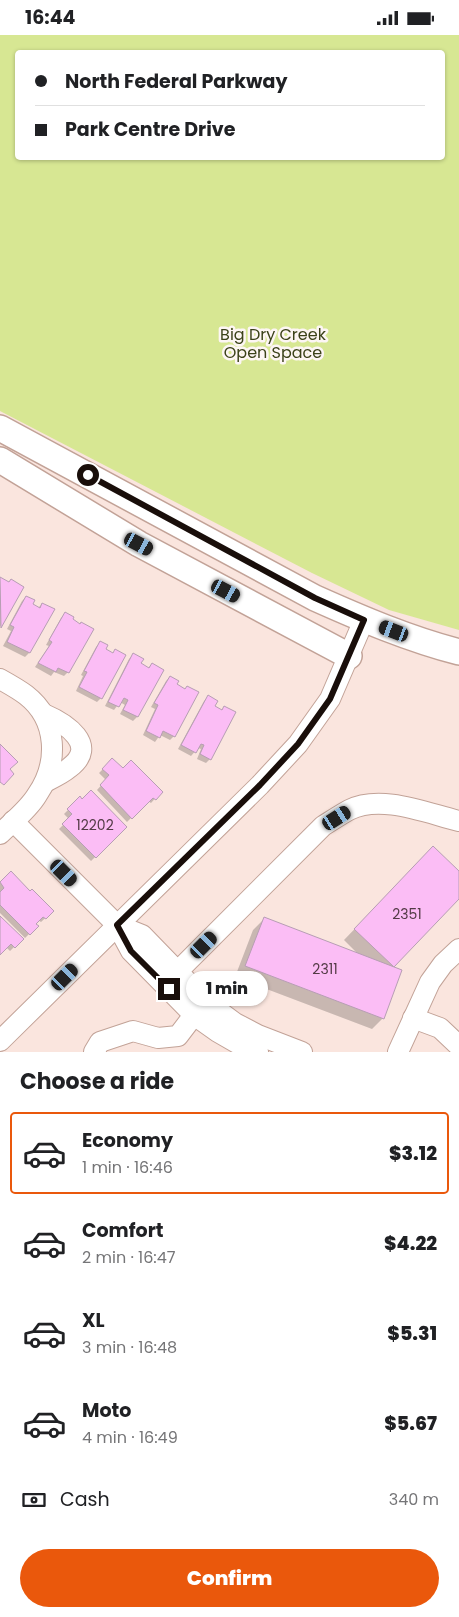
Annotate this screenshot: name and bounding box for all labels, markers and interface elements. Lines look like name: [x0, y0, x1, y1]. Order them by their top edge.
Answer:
text: 16:44: [25, 4, 75, 31]
text: North Federal Parkway: [65, 68, 287, 95]
text: Park Centre Drive: [65, 116, 235, 143]
park label: Big Dry Creek Open Space: [220, 323, 327, 364]
route start: [77, 464, 99, 486]
car: [122, 530, 155, 558]
car: [209, 577, 242, 605]
car: [377, 619, 410, 643]
car: [320, 804, 353, 832]
house number: 12202: [76, 815, 114, 835]
car: [48, 857, 79, 889]
house number: 2351: [392, 904, 422, 924]
car: [188, 929, 219, 961]
house number: 2311: [312, 959, 338, 979]
car: [49, 961, 80, 993]
callout: 1 min: [186, 971, 269, 1007]
text: 1 min: [206, 977, 248, 1000]
route end: [158, 978, 180, 1000]
text: Choose a ride: [20, 1066, 174, 1097]
text: Economy: [82, 1127, 173, 1154]
icon: car: [22, 1131, 67, 1176]
text: $3.12: [389, 1140, 437, 1167]
text: 1 min · 16:46: [82, 1156, 173, 1179]
text: Comfort: [82, 1217, 164, 1244]
icon: car: [22, 1221, 67, 1266]
text: $4.22: [384, 1230, 437, 1257]
text: 2 min · 16:47: [82, 1246, 176, 1269]
text: XL: [82, 1307, 105, 1334]
icon: car: [22, 1311, 67, 1356]
text: $5.31: [387, 1320, 437, 1347]
text: 3 min · 16:48: [82, 1336, 177, 1359]
text: Moto: [82, 1397, 131, 1424]
icon: car: [22, 1401, 67, 1446]
text: $5.67: [384, 1410, 437, 1437]
text: 4 min · 16:49: [82, 1426, 178, 1449]
icon: cash: [20, 1486, 48, 1514]
text: Cash: [60, 1486, 110, 1513]
text: 340 m: [389, 1488, 439, 1511]
button: Confirm: [20, 1549, 439, 1607]

